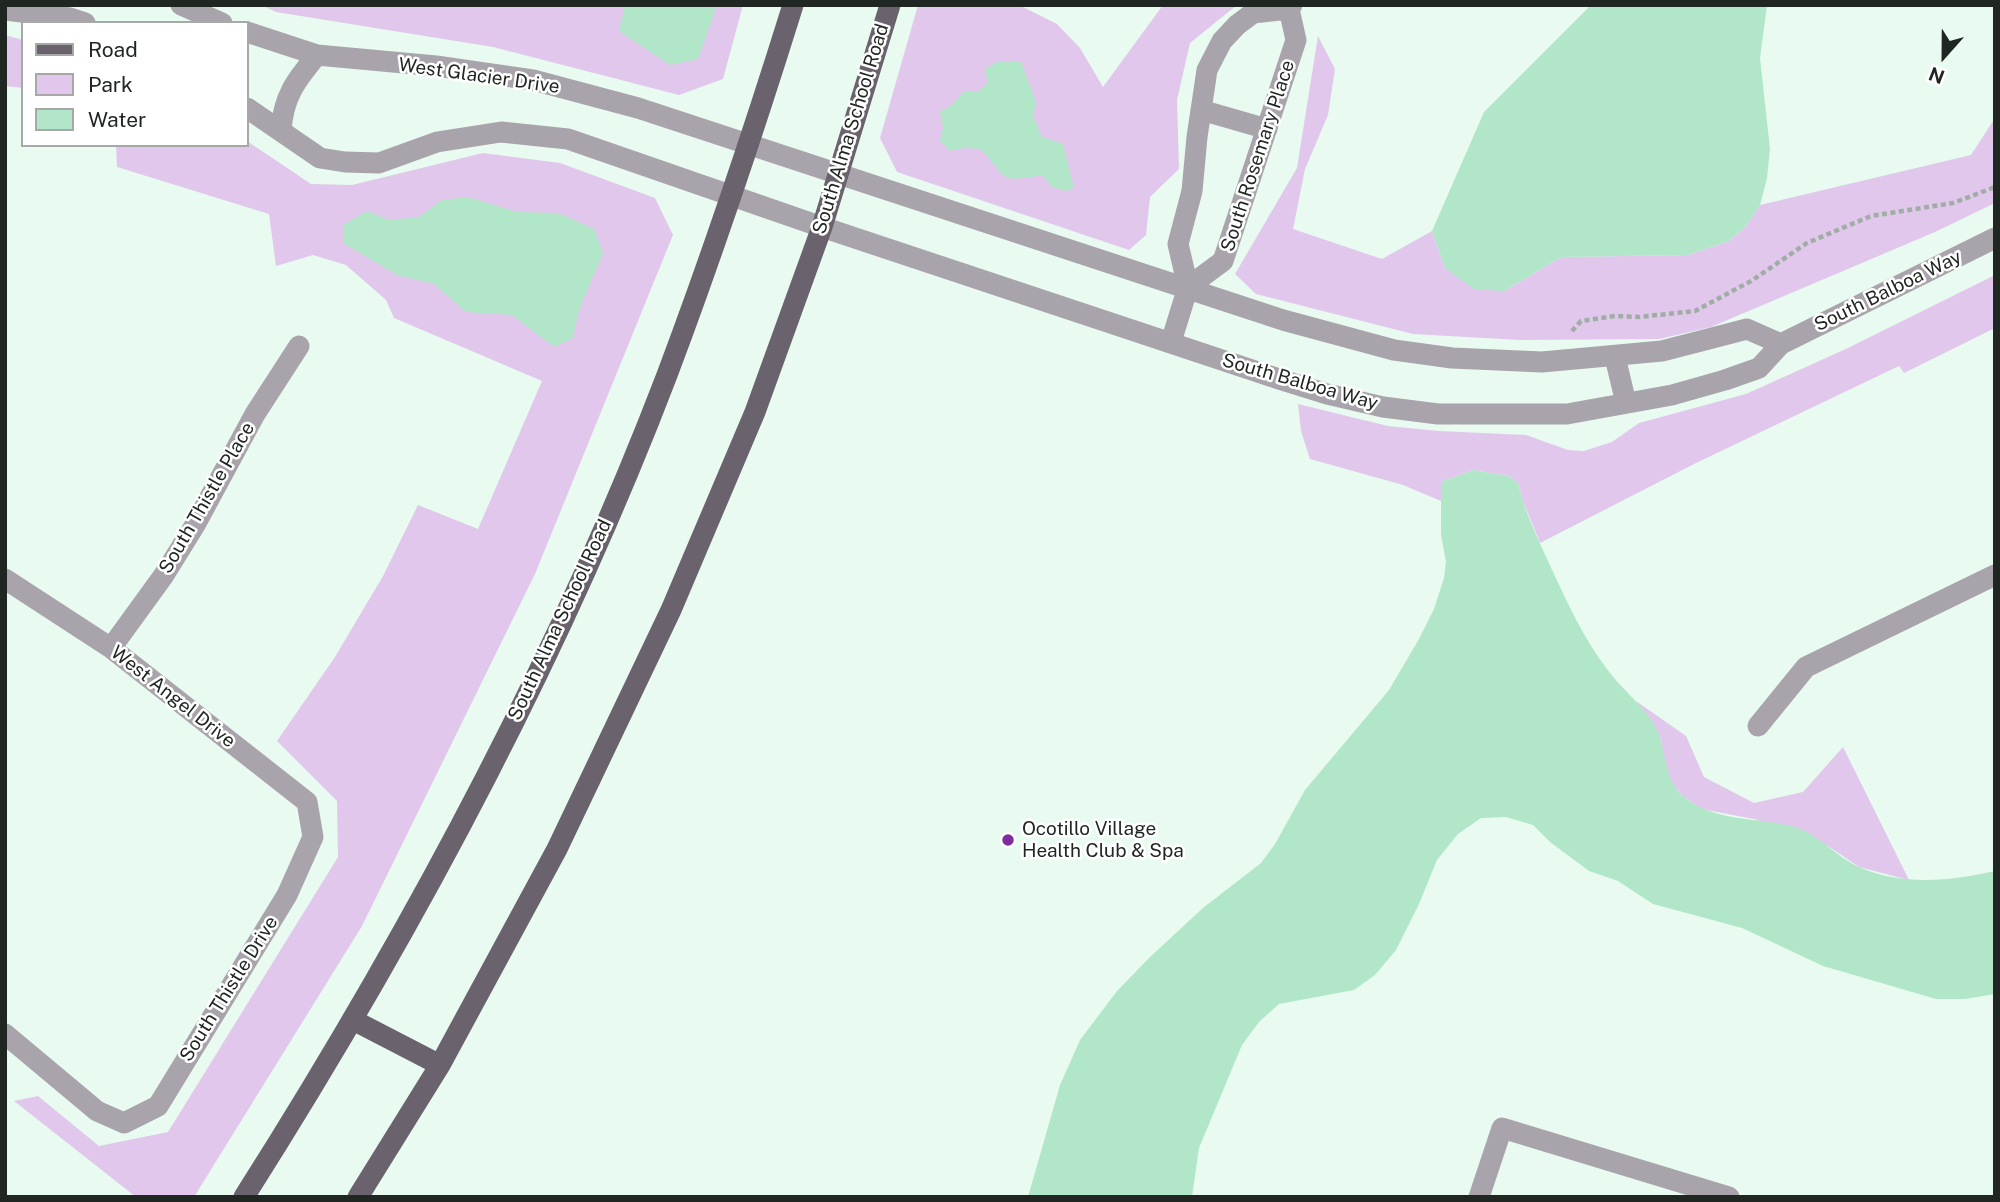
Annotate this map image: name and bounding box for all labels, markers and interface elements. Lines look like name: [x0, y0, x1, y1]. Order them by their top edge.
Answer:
legend: [21, 21, 248, 147]
street label: South Alma School Road: [808, 21, 894, 237]
north arrow: [1909, 21, 1979, 91]
text: Road: [88, 37, 138, 62]
street label: West Glacier Drive: [397, 53, 561, 99]
street label: South Rosemary Place: [1216, 58, 1300, 254]
text: N: [1926, 63, 1947, 89]
text: Park: [88, 72, 133, 97]
text: Water: [88, 107, 146, 132]
street label: South Balboa Way: [1811, 245, 1965, 337]
street label: South Balboa Way: [1219, 349, 1381, 415]
street label: South Thistle Place: [154, 418, 260, 578]
street label: South Alma School Road: [503, 516, 617, 724]
street label: West Angel Drive: [106, 641, 240, 753]
place label: Ocotillo Village Health Club & Spa: [1022, 818, 1184, 862]
marker: Ocotillo Village Health Club & Spa: [1000, 832, 1016, 848]
street label: South Thistle Drive: [175, 912, 283, 1066]

